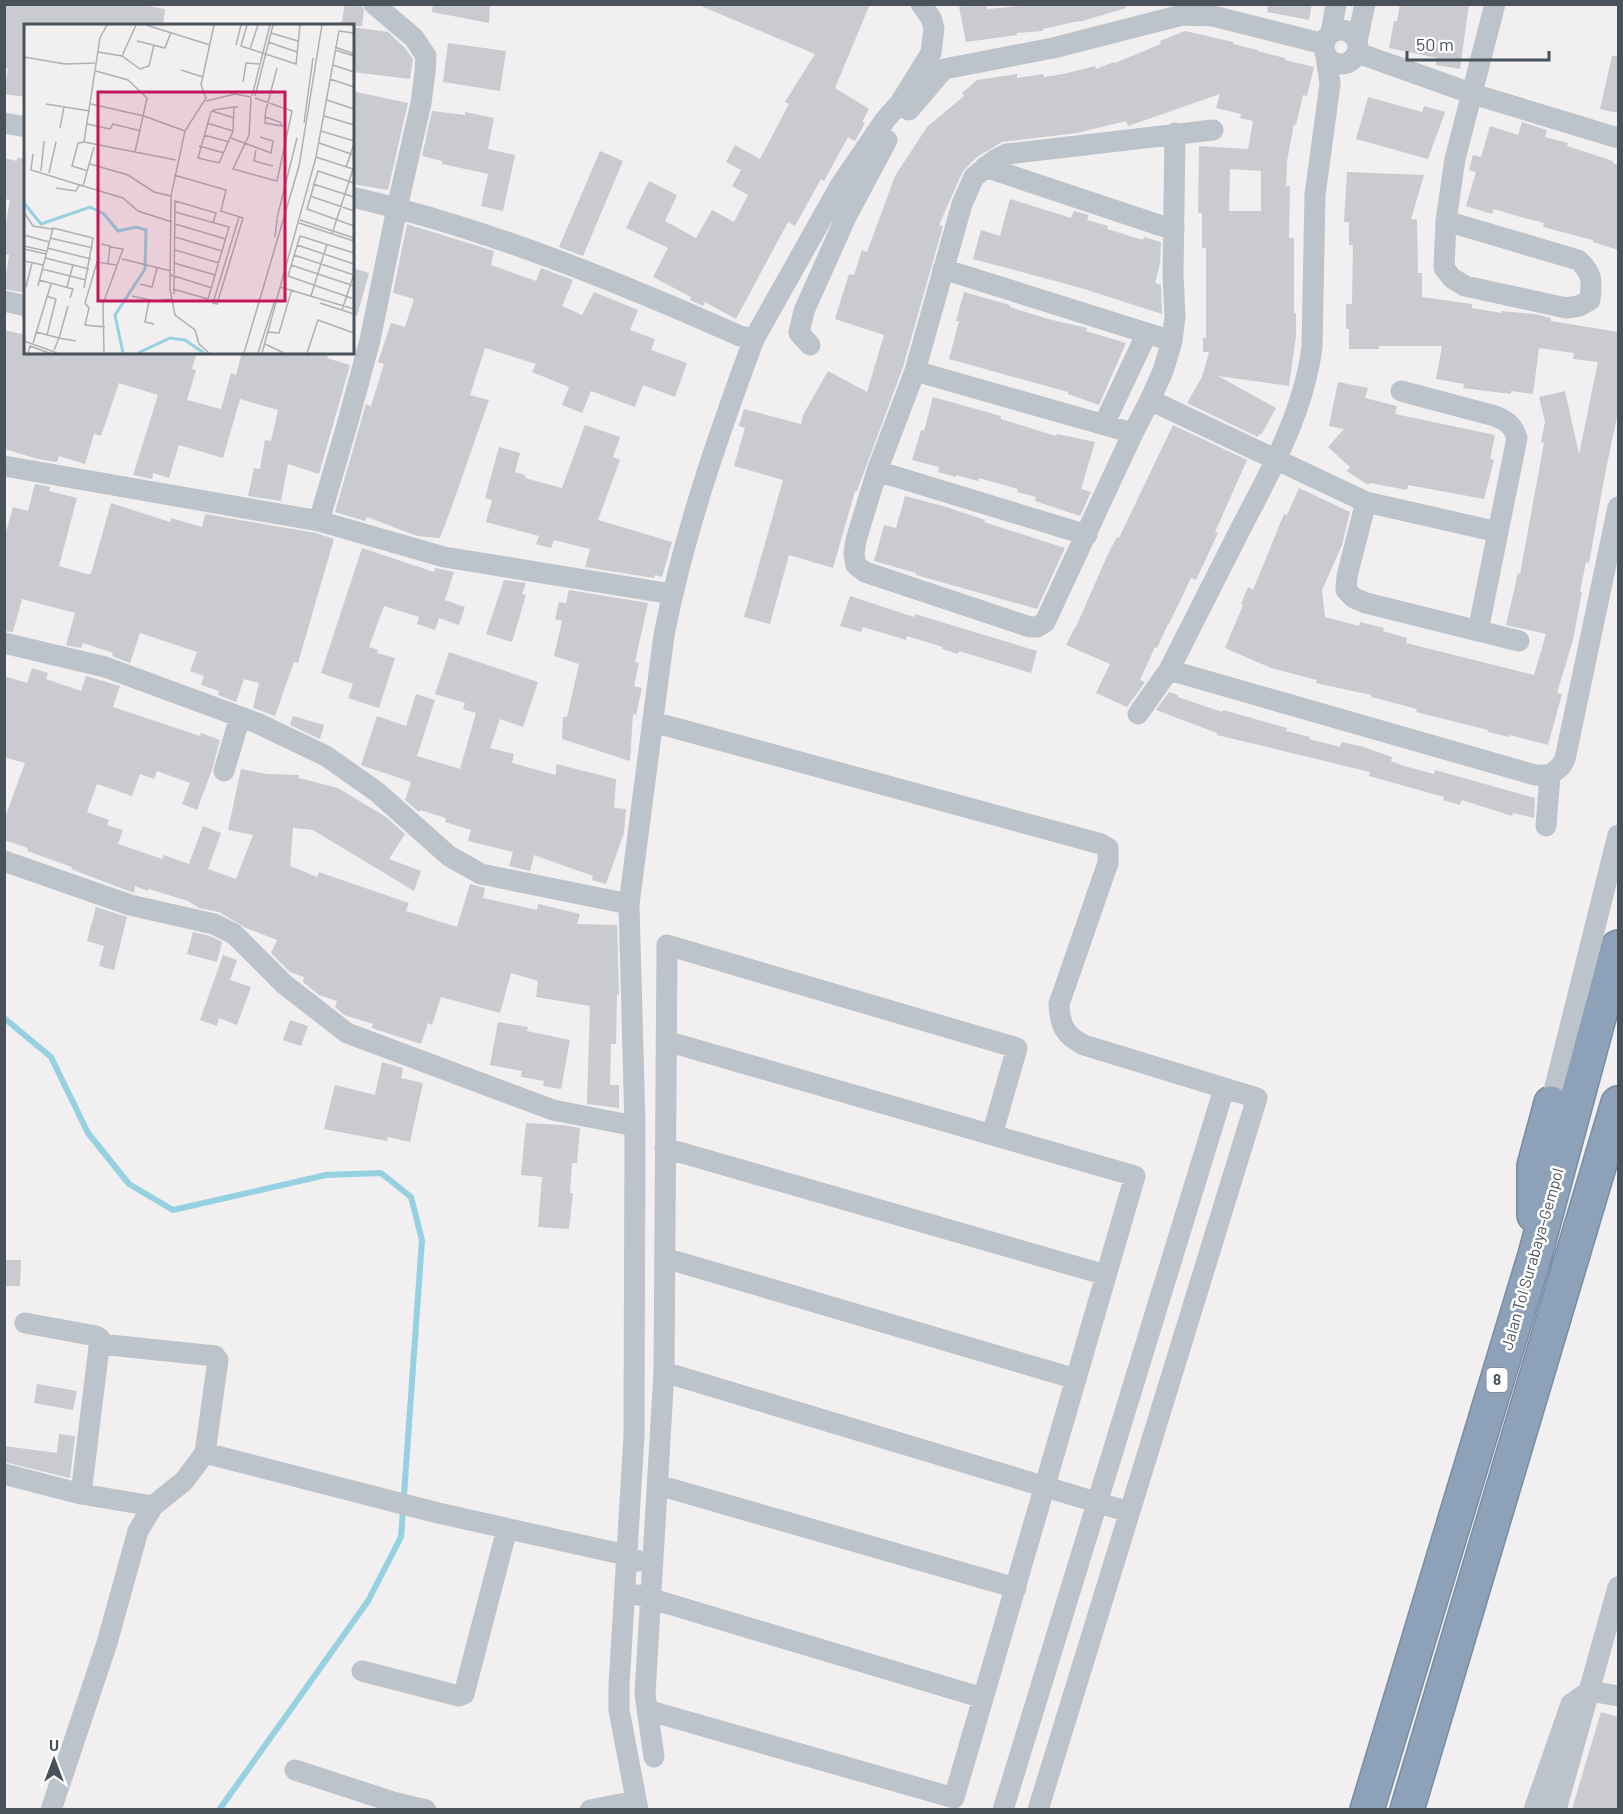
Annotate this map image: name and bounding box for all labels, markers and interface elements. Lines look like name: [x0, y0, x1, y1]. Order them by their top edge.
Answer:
inset map: [24, 24, 354, 354]
scale bar: [1407, 24, 1550, 62]
text: 50 m: [1416, 33, 1454, 55]
street label: Jalan Tol Surabaya–Gempol: [1496, 1166, 1567, 1352]
road number: 8: [1486, 1368, 1508, 1392]
north arrow: [24, 1730, 84, 1790]
text: U: [49, 1735, 59, 1754]

